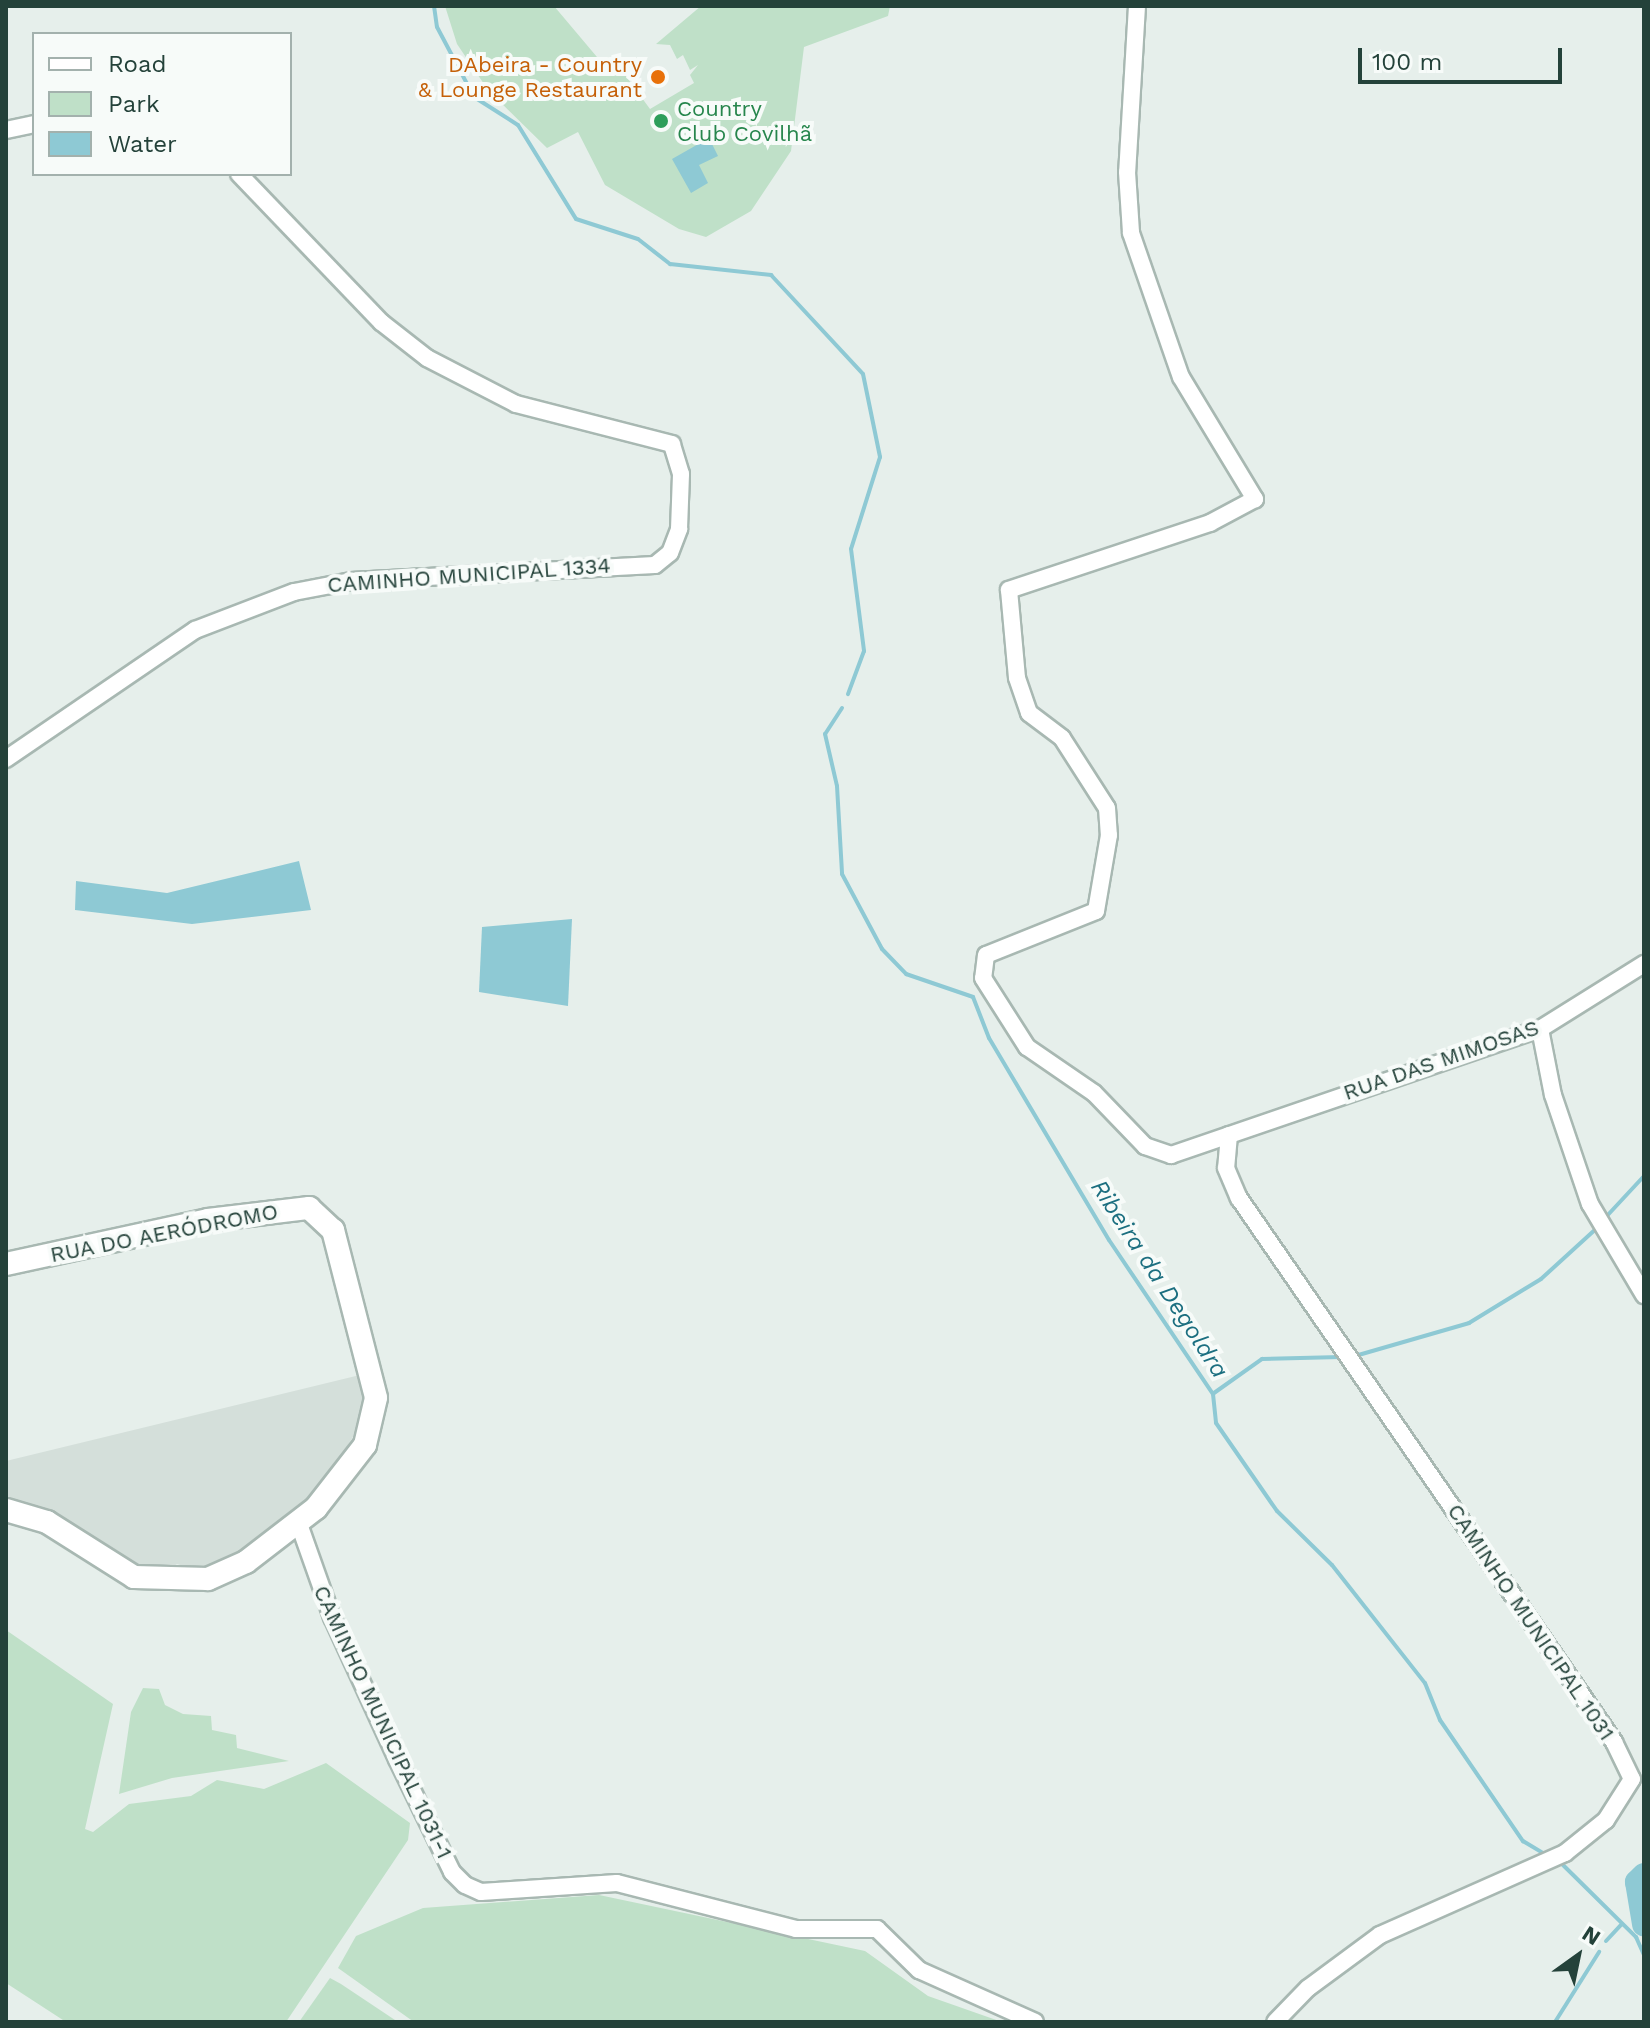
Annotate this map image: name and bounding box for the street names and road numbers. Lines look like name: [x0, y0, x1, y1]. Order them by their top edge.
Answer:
street label: CAMINHO MUNICIPAL 1334: [326, 552, 612, 598]
street label: RUA DAS MIMOSAS: [1339, 1014, 1543, 1106]
street label: RUA DO AERÓDROMO: [47, 1198, 281, 1268]
street label: CAMINHO MUNICIPAL 1031: [1442, 1498, 1620, 1746]
street label: CAMINHO MUNICIPAL 1031-1: [308, 1581, 458, 1863]

